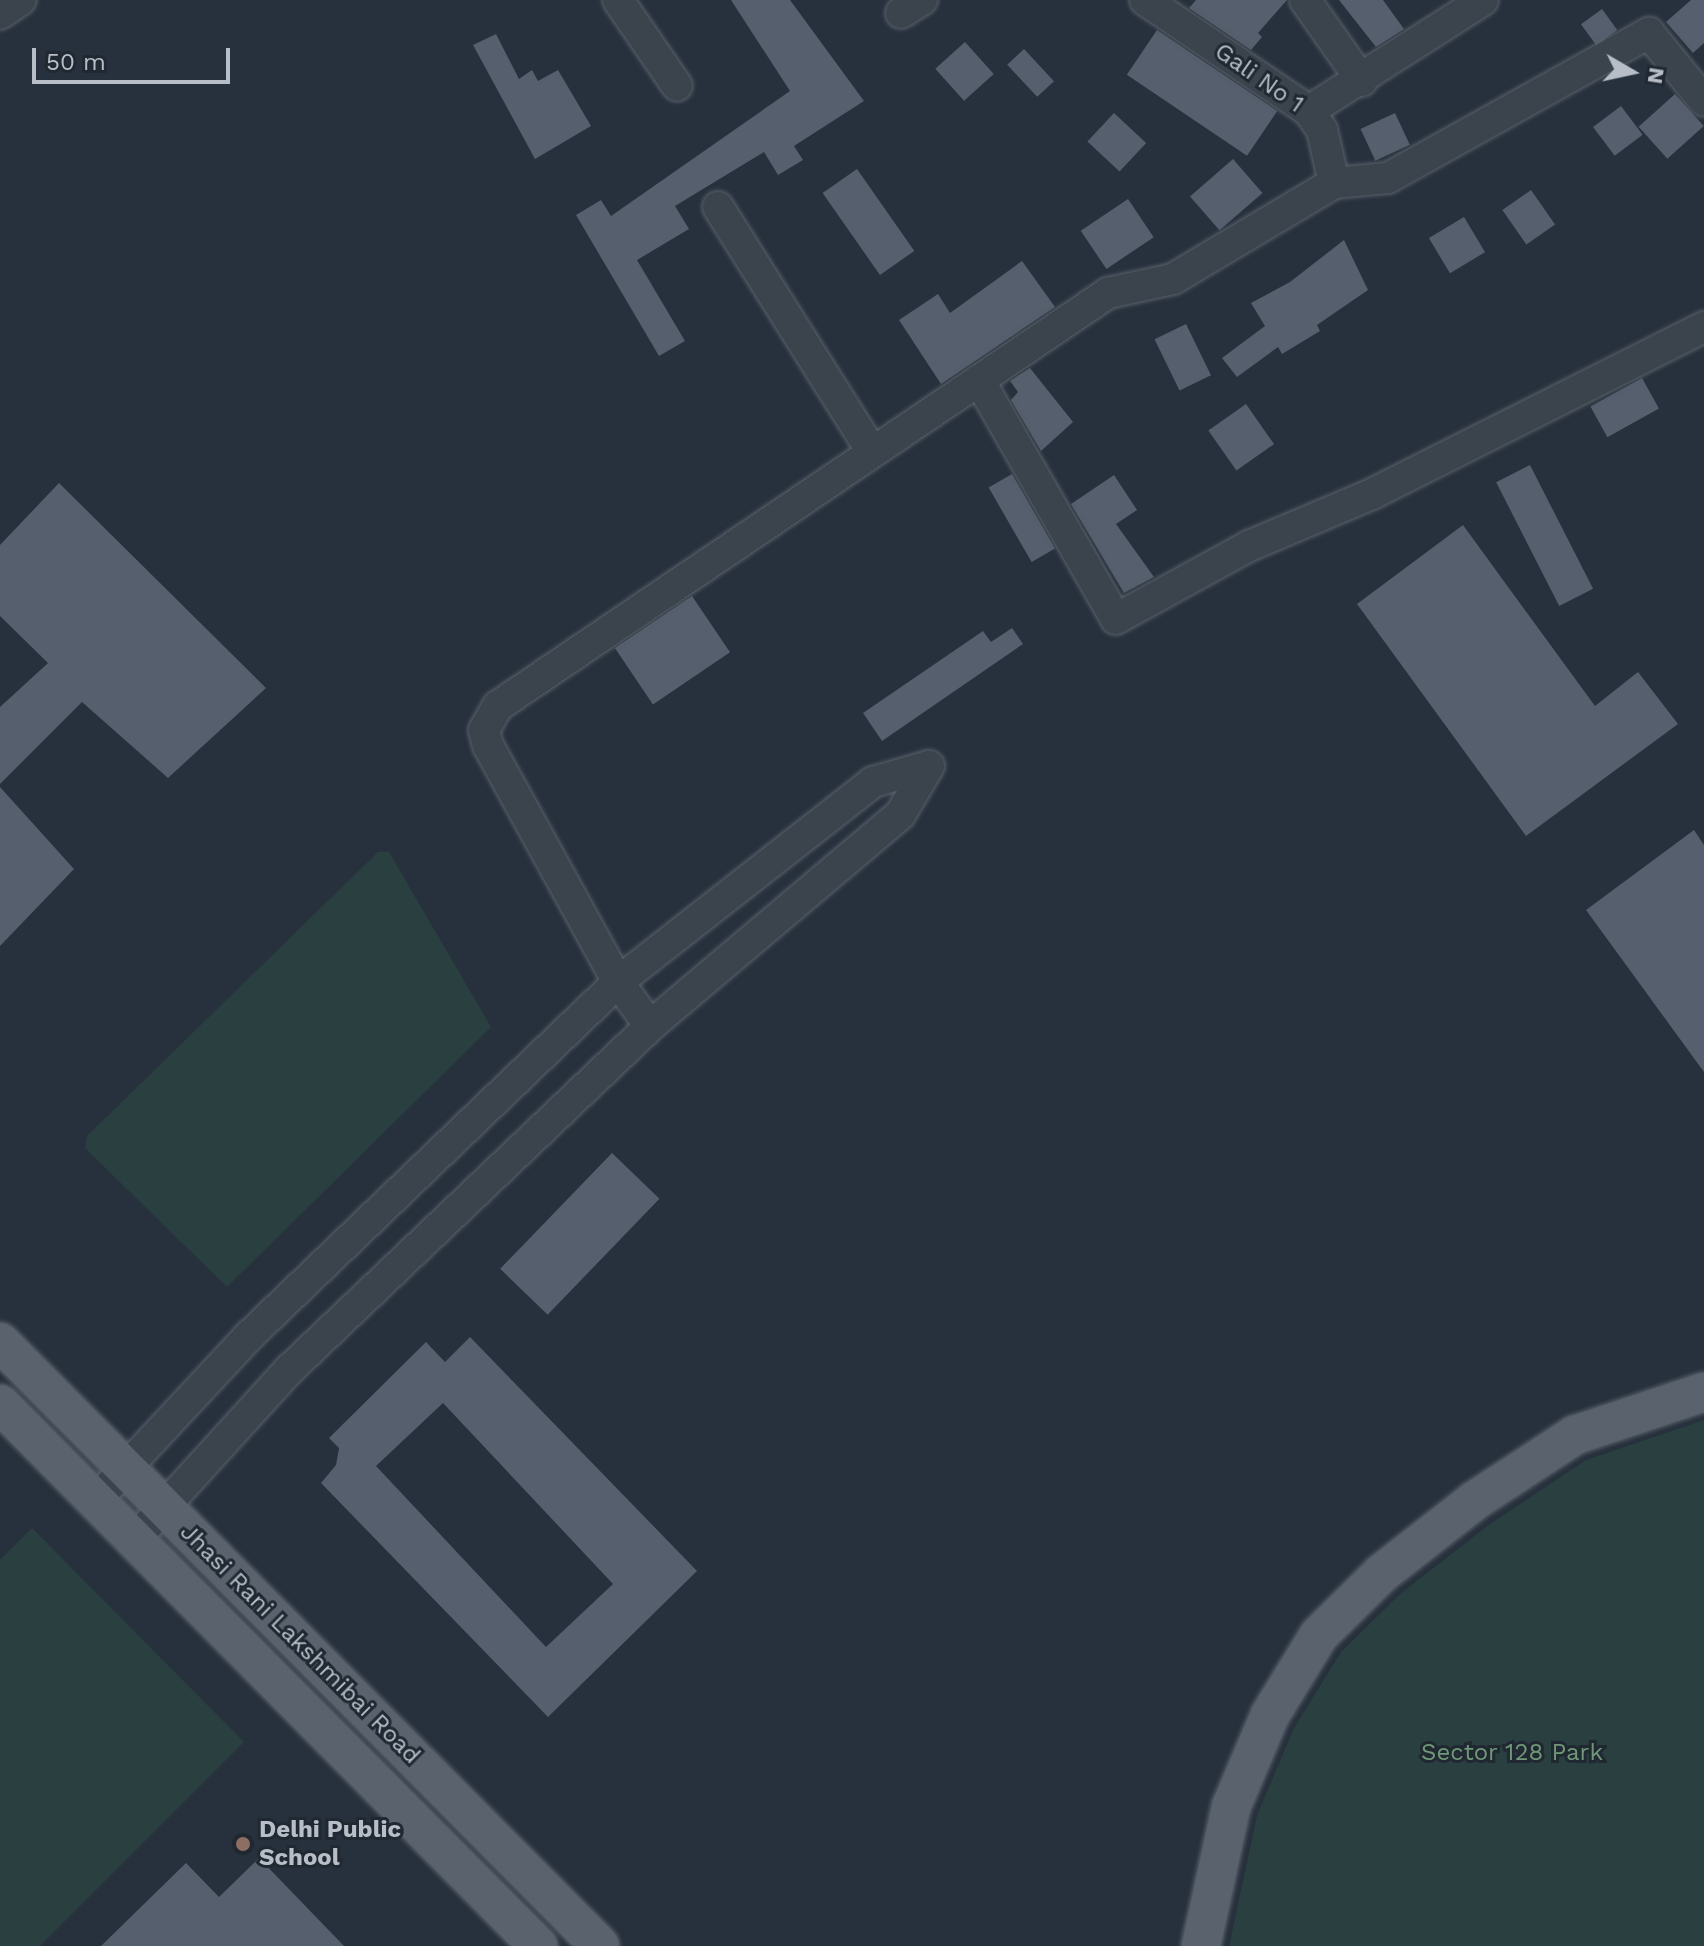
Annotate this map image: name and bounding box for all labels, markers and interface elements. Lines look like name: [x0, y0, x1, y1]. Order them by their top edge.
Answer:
scale bar: [36, 32, 234, 82]
north arrow: [1592, 32, 1672, 112]
street label: Gali No 1: [1209, 37, 1309, 119]
text: 50 m: [46, 48, 106, 76]
text: N: [1643, 66, 1670, 86]
street label: Jhasi Rani Lakshmibai Road: [174, 1518, 426, 1770]
park label: Sector 128 Park: [1420, 1739, 1604, 1767]
place label: Delhi Public School: [259, 1816, 401, 1872]
marker: Delhi Public School: [234, 1835, 252, 1853]

